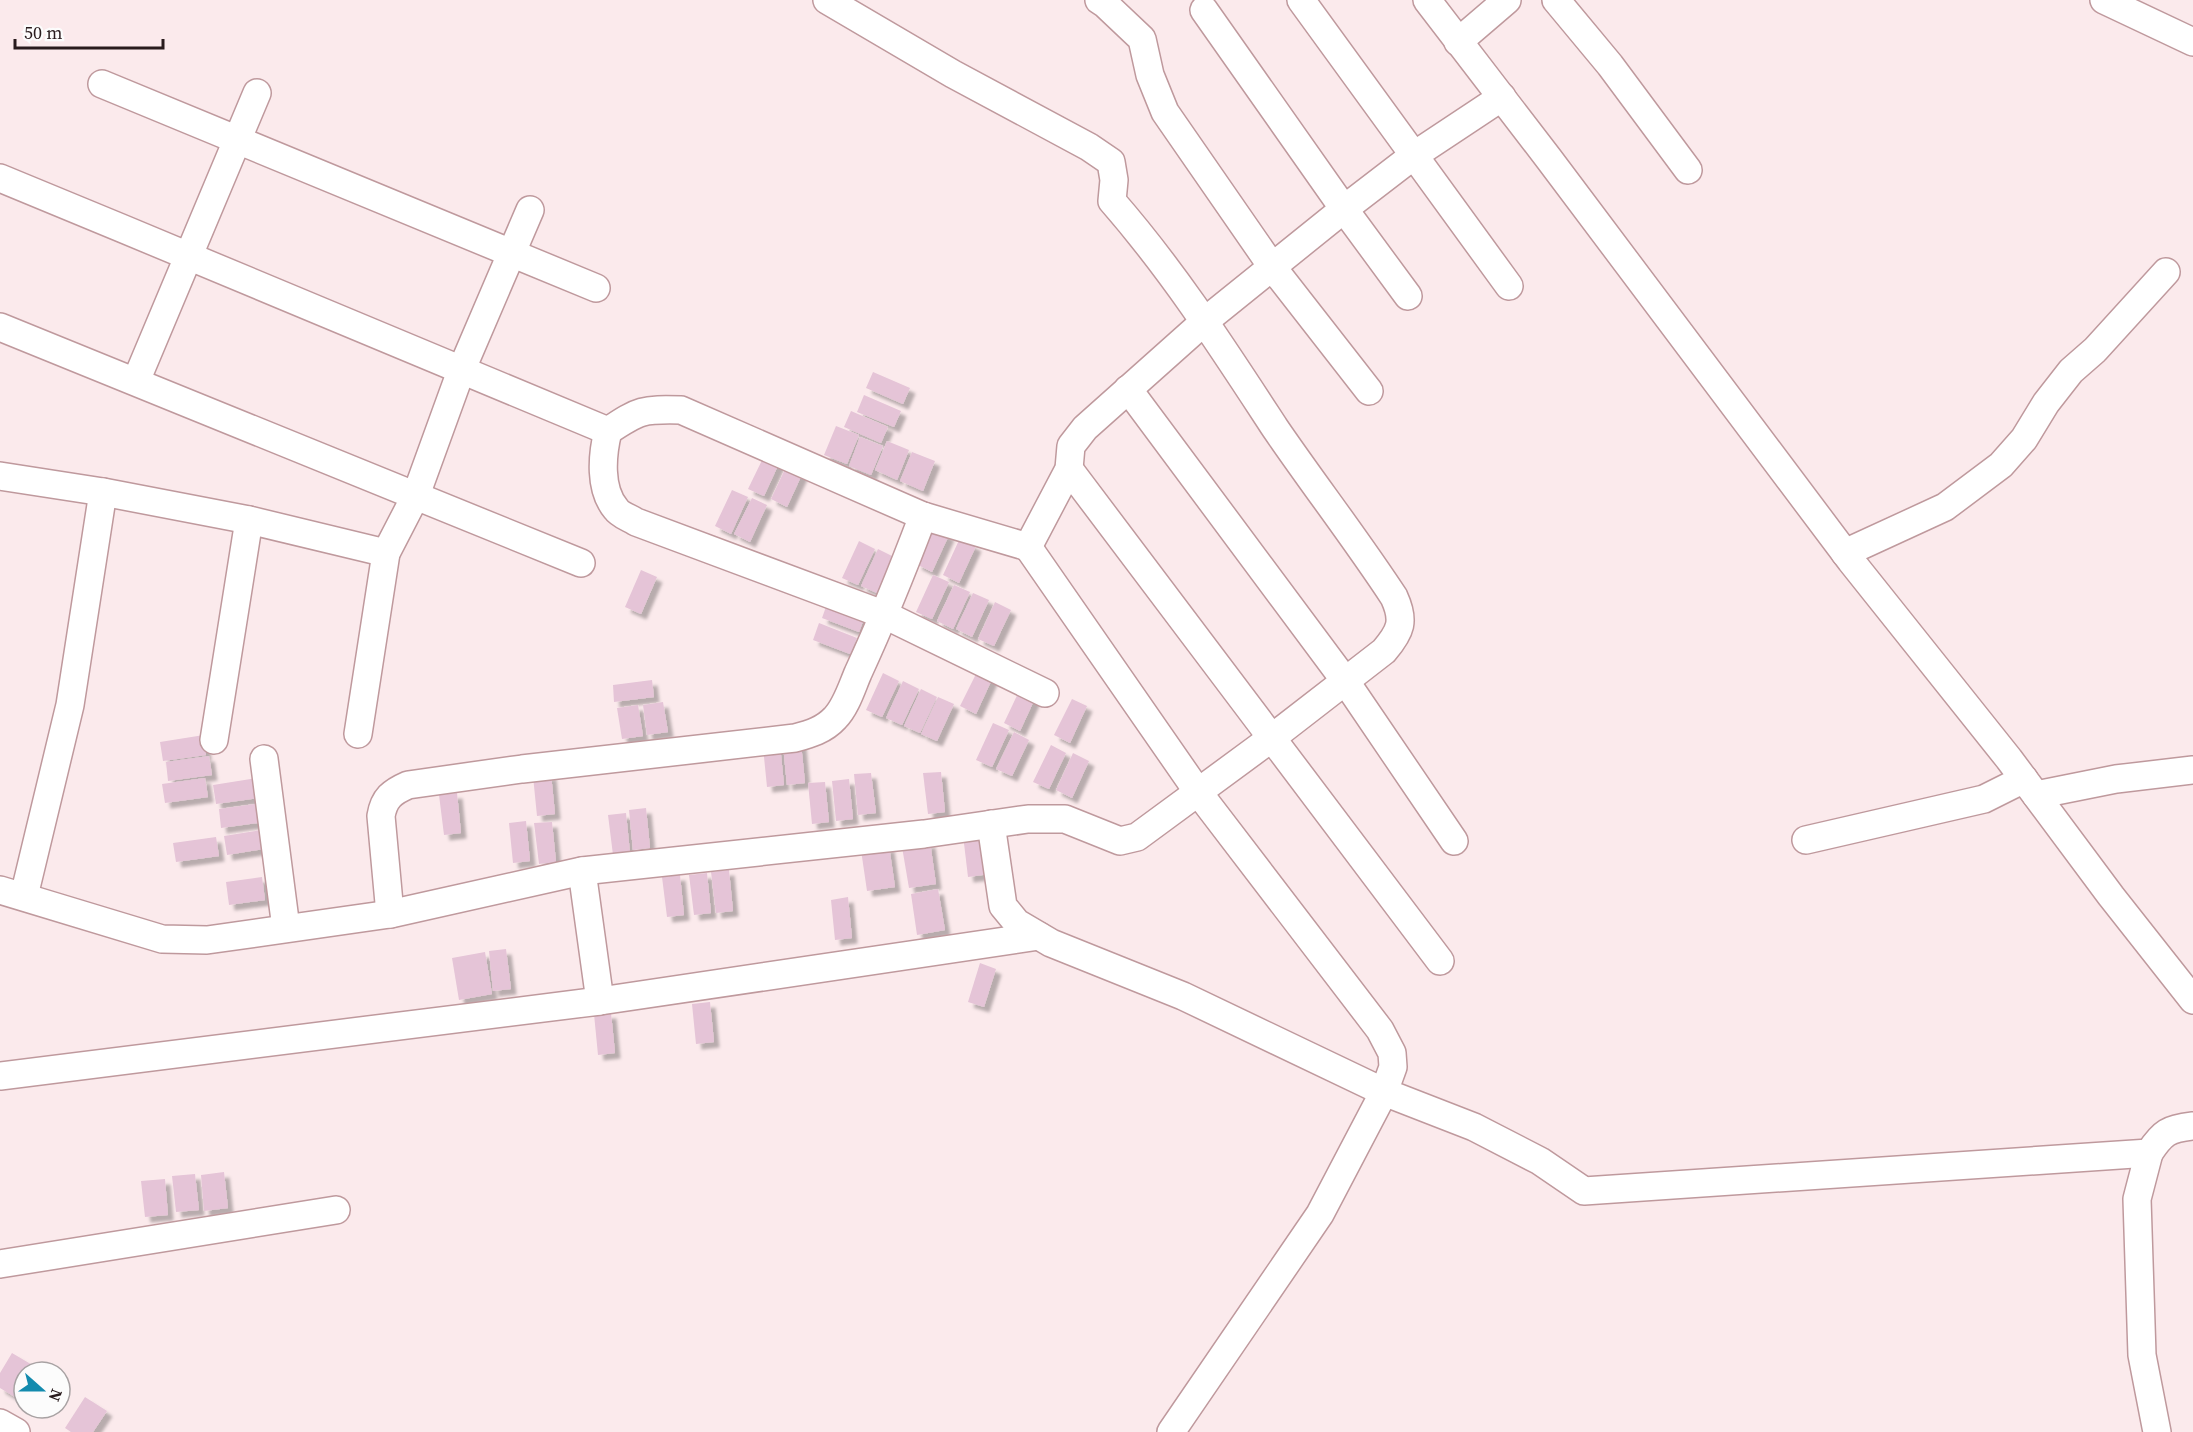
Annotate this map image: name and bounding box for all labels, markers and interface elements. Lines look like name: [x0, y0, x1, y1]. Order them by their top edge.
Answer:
scale bar: [15, 12, 164, 50]
text: 50 m: [24, 20, 62, 45]
north arrow: [12, 1360, 72, 1420]
text: N: [44, 1386, 68, 1405]

